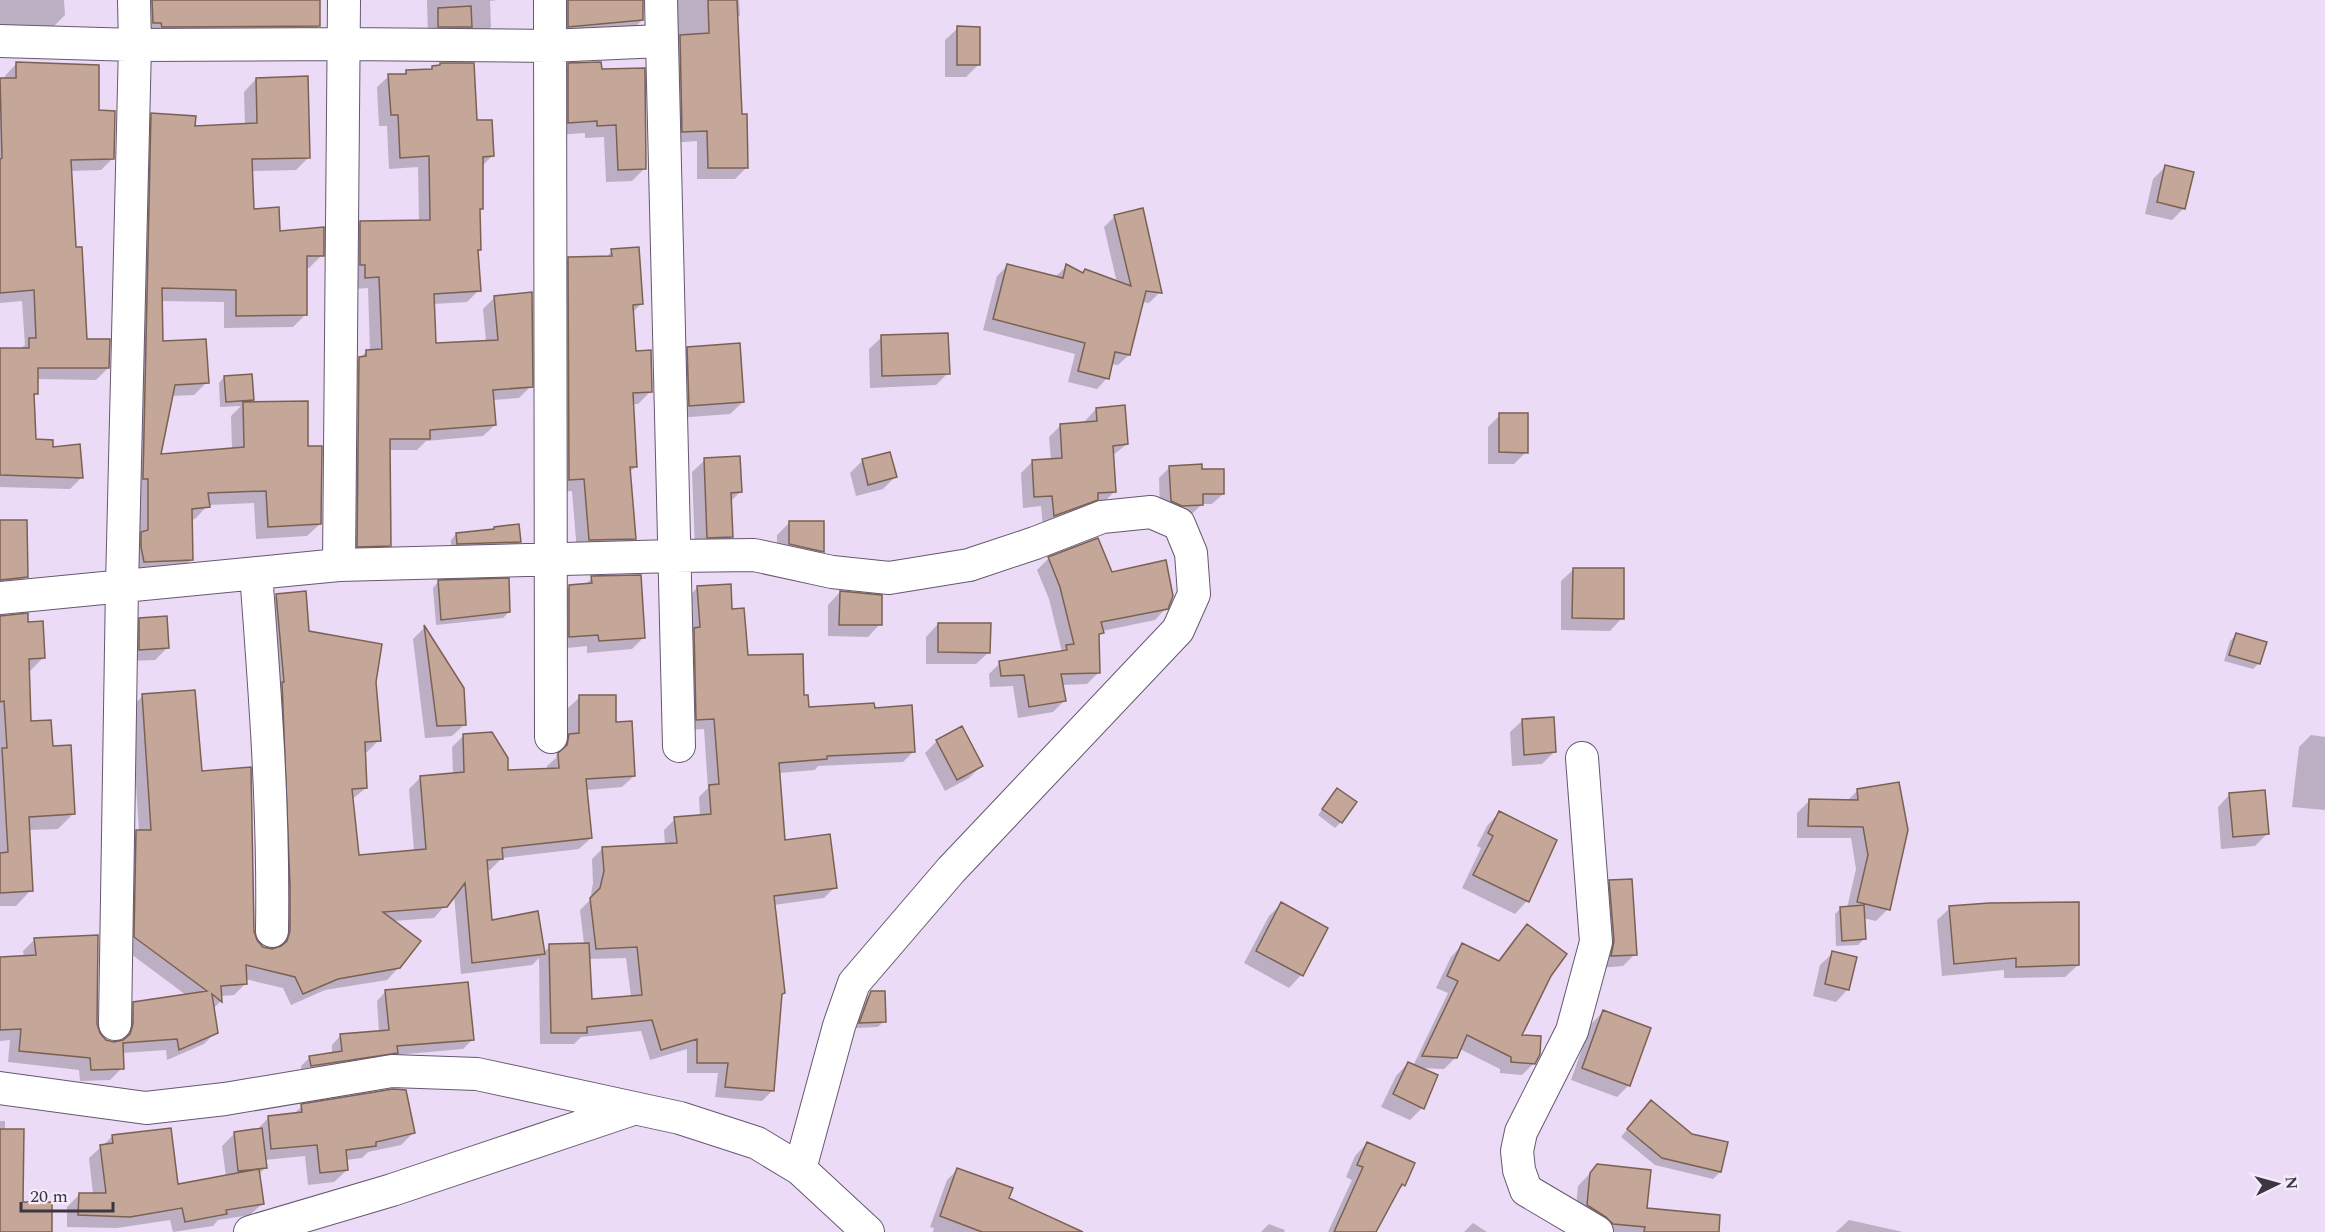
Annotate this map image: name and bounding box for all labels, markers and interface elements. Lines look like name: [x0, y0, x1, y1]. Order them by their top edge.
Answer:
north arrow: [2247, 1154, 2307, 1214]
scale bar: [21, 1175, 112, 1213]
text: N: [2278, 1175, 2303, 1190]
text: 20 m: [30, 1183, 68, 1210]

